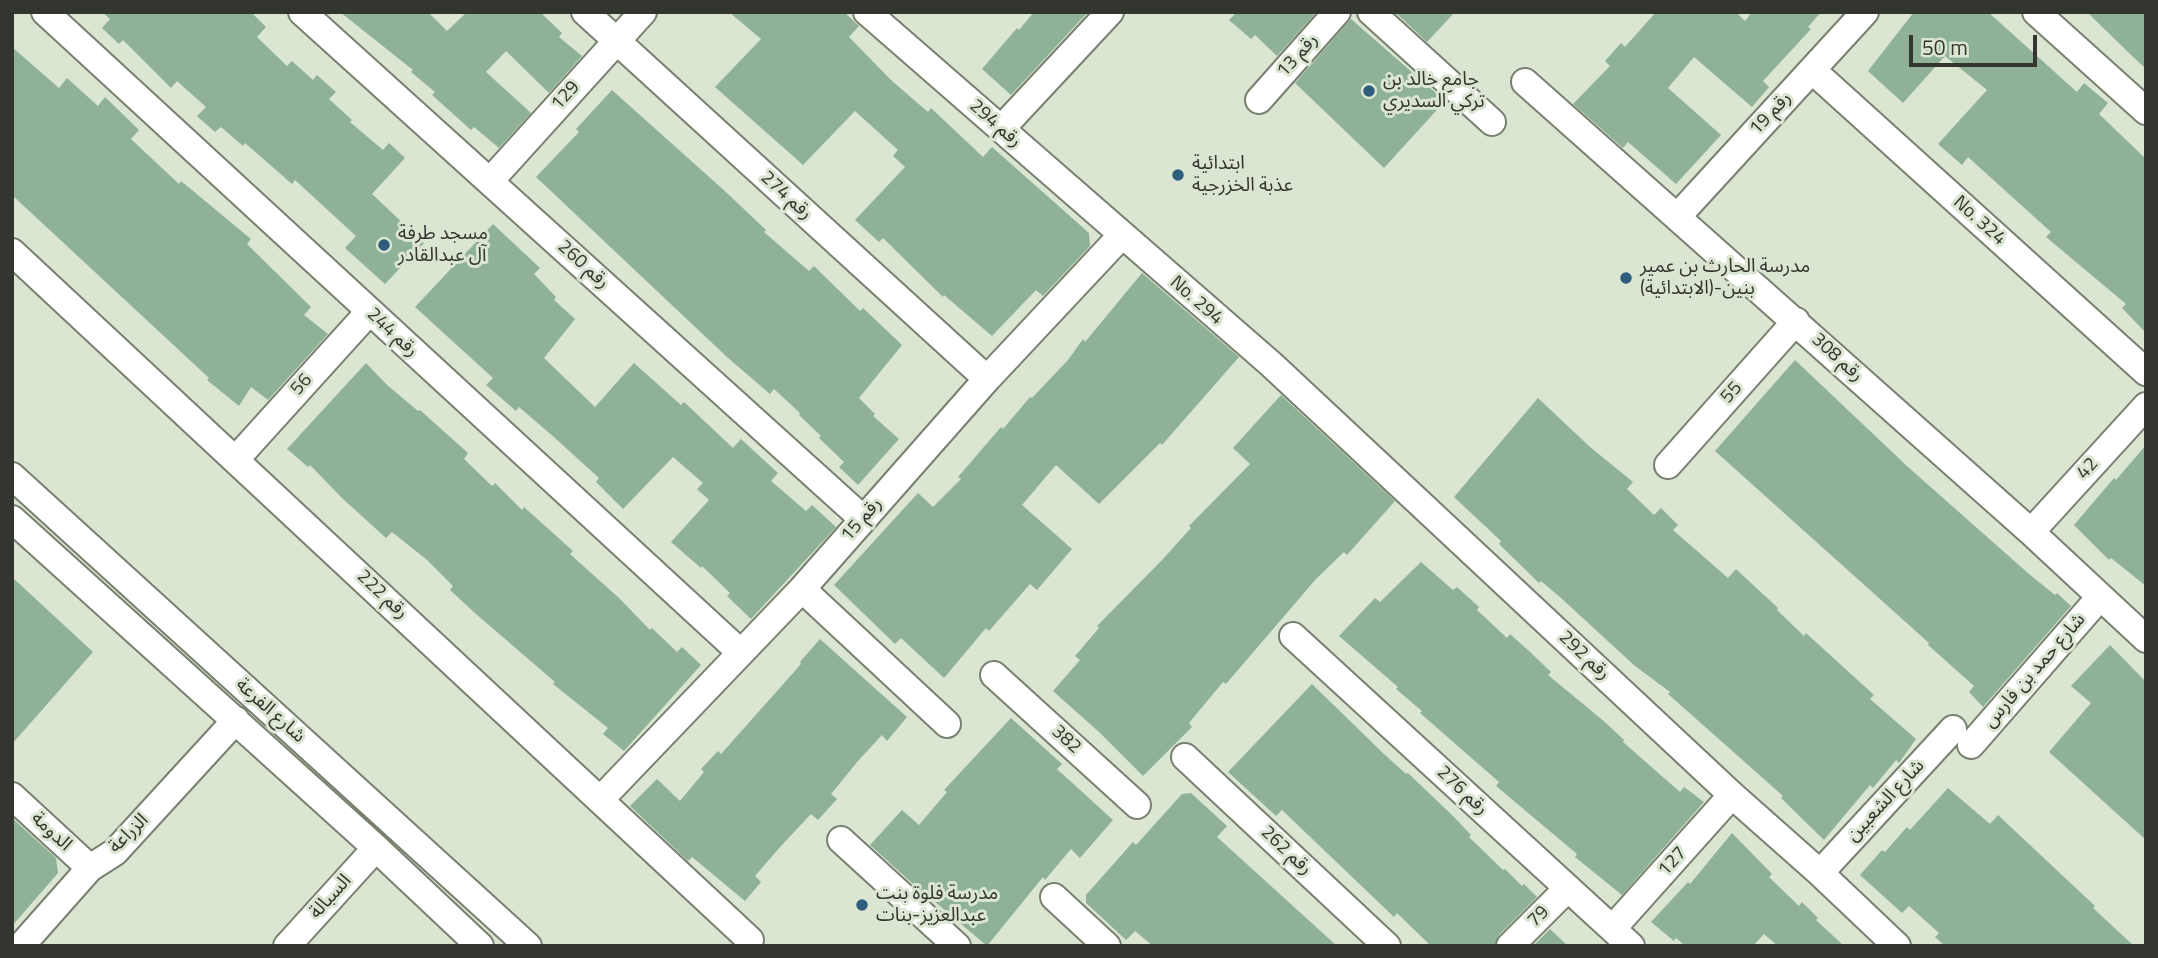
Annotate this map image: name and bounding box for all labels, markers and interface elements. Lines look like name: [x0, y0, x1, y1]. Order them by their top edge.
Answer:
scale bar: [1913, 21, 2041, 65]
street label: رقم 13: [1272, 29, 1324, 83]
text: 50 m: [1922, 31, 1968, 63]
place label: جامع خالد بن تركي السديري: [1383, 69, 1485, 113]
street label: 129: [547, 77, 585, 115]
marker: جامع خالد بن تركي السديري: [1361, 83, 1377, 99]
street label: رقم 19: [1745, 88, 1797, 140]
street label: رقم 294: [964, 95, 1026, 153]
place label: ابتدائية عذبة الخزرجية: [1192, 153, 1293, 197]
street label: رقم 274: [755, 167, 817, 225]
marker: ابتدائية عذبة الخزرجية: [1170, 167, 1186, 183]
street label: No. 324: [1948, 191, 2010, 251]
place label: مسجد طرفة آل عبدالقادر: [398, 223, 488, 267]
street label: رقم 260: [552, 236, 614, 294]
marker: مسجد طرفة آل عبدالقادر: [376, 237, 392, 253]
place label: مدرسة الحارث بن عمير (الابتدائية)-بنين: [1640, 256, 1810, 300]
marker: مدرسة الحارث بن عمير (الابتدائية)-بنين: [1618, 270, 1634, 286]
street label: No. 294: [1165, 272, 1227, 330]
street label: رقم 244: [362, 304, 422, 362]
street label: رقم 308: [1806, 329, 1868, 387]
street label: 56: [286, 369, 318, 401]
street label: 55: [1716, 377, 1748, 409]
street label: 42: [2072, 453, 2104, 485]
street label: رقم 15: [837, 493, 887, 547]
street label: رقم 222: [352, 566, 412, 624]
street label: شارع حمد بن فارس: [1979, 609, 2091, 733]
street label: رقم 292: [1554, 627, 1614, 685]
street label: شارع الفرعة: [230, 674, 310, 748]
street label: 382: [1047, 721, 1085, 759]
street label: شارع الشعبين: [1842, 755, 1930, 847]
street label: رقم 276: [1432, 762, 1492, 820]
street label: الدومة: [26, 808, 76, 856]
street label: الزراعة: [104, 809, 154, 859]
street label: رقم 262: [1256, 822, 1316, 880]
street label: 127: [1654, 843, 1692, 881]
street label: السبالة: [305, 870, 357, 924]
place label: مدرسة فلوة بنت عبدالعزيز-بنات: [876, 883, 998, 927]
marker: مدرسة فلوة بنت عبدالعزيز-بنات: [854, 897, 870, 913]
street label: 79: [1523, 901, 1555, 933]

